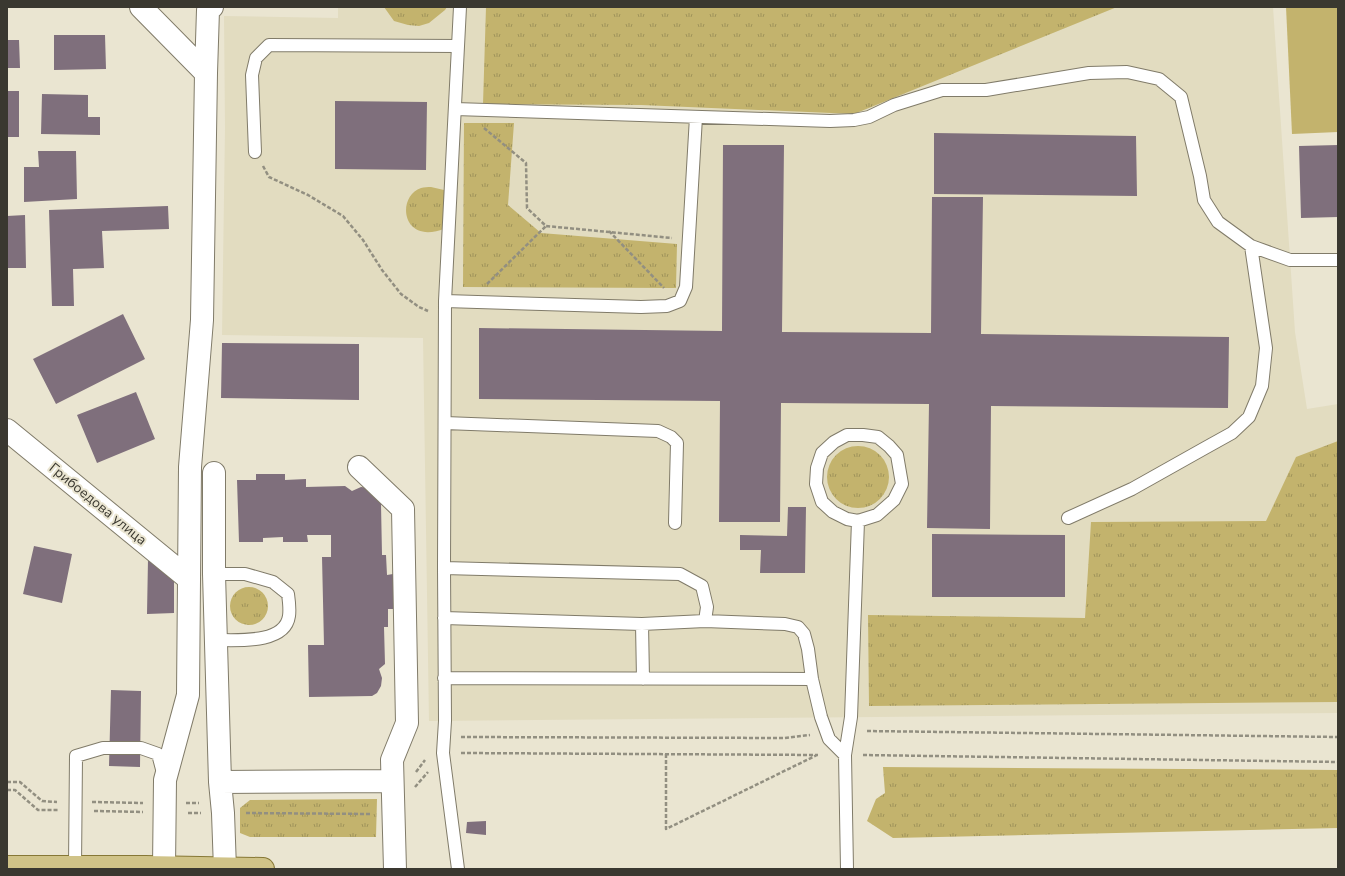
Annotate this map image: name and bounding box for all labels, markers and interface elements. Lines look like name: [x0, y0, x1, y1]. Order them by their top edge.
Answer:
street label: Грибоедова улица: [45, 459, 151, 549]

